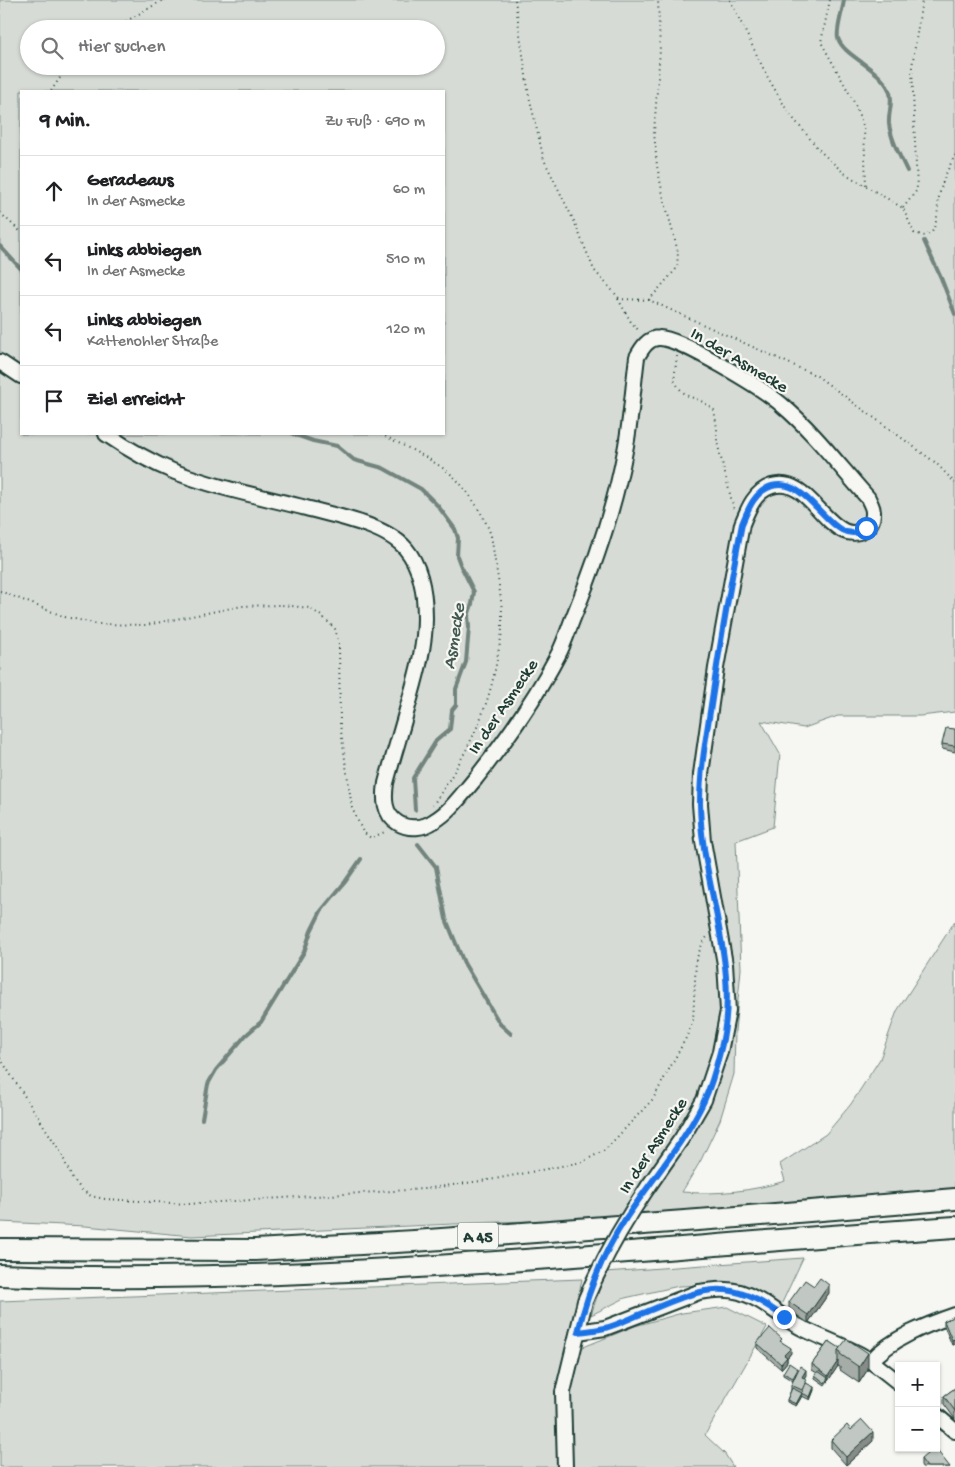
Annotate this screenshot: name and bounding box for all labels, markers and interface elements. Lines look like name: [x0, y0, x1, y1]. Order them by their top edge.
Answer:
search box: [20, 20, 445, 75]
icon: search: [38, 34, 66, 62]
text: Hier suchen: [78, 36, 165, 59]
text: 9 Min.: [40, 110, 91, 135]
text: Zu Fuß · 690 m: [325, 113, 425, 132]
text: Geradeaus: [87, 170, 173, 193]
icon: ahead: [40, 177, 68, 205]
text: 60 m: [393, 181, 425, 200]
text: In der Asmecke: [87, 193, 185, 212]
text: Links abbiegen: [87, 240, 201, 263]
icon: left: [40, 247, 68, 275]
text: 510 m: [386, 251, 425, 270]
text: In der Asmecke: [87, 263, 185, 282]
text: Links abbiegen: [87, 310, 201, 333]
icon: left: [40, 317, 68, 345]
text: 120 m: [386, 321, 425, 340]
street label: In der Asmecke: [686, 324, 792, 399]
text: Kattenohler Straße: [87, 333, 218, 352]
icon: arrive: [40, 387, 68, 415]
text: Ziel erreicht: [87, 389, 184, 412]
route start: [855, 517, 878, 540]
water label: Asmecke: [439, 601, 472, 671]
street label: In der Asmecke: [465, 655, 544, 759]
street label: In der Asmecke: [615, 1094, 693, 1198]
road number: A 45: [458, 1222, 498, 1250]
route end: [773, 1306, 796, 1329]
map controls: [895, 1362, 940, 1452]
button: +: [895, 1362, 940, 1407]
button: −: [895, 1407, 940, 1452]

